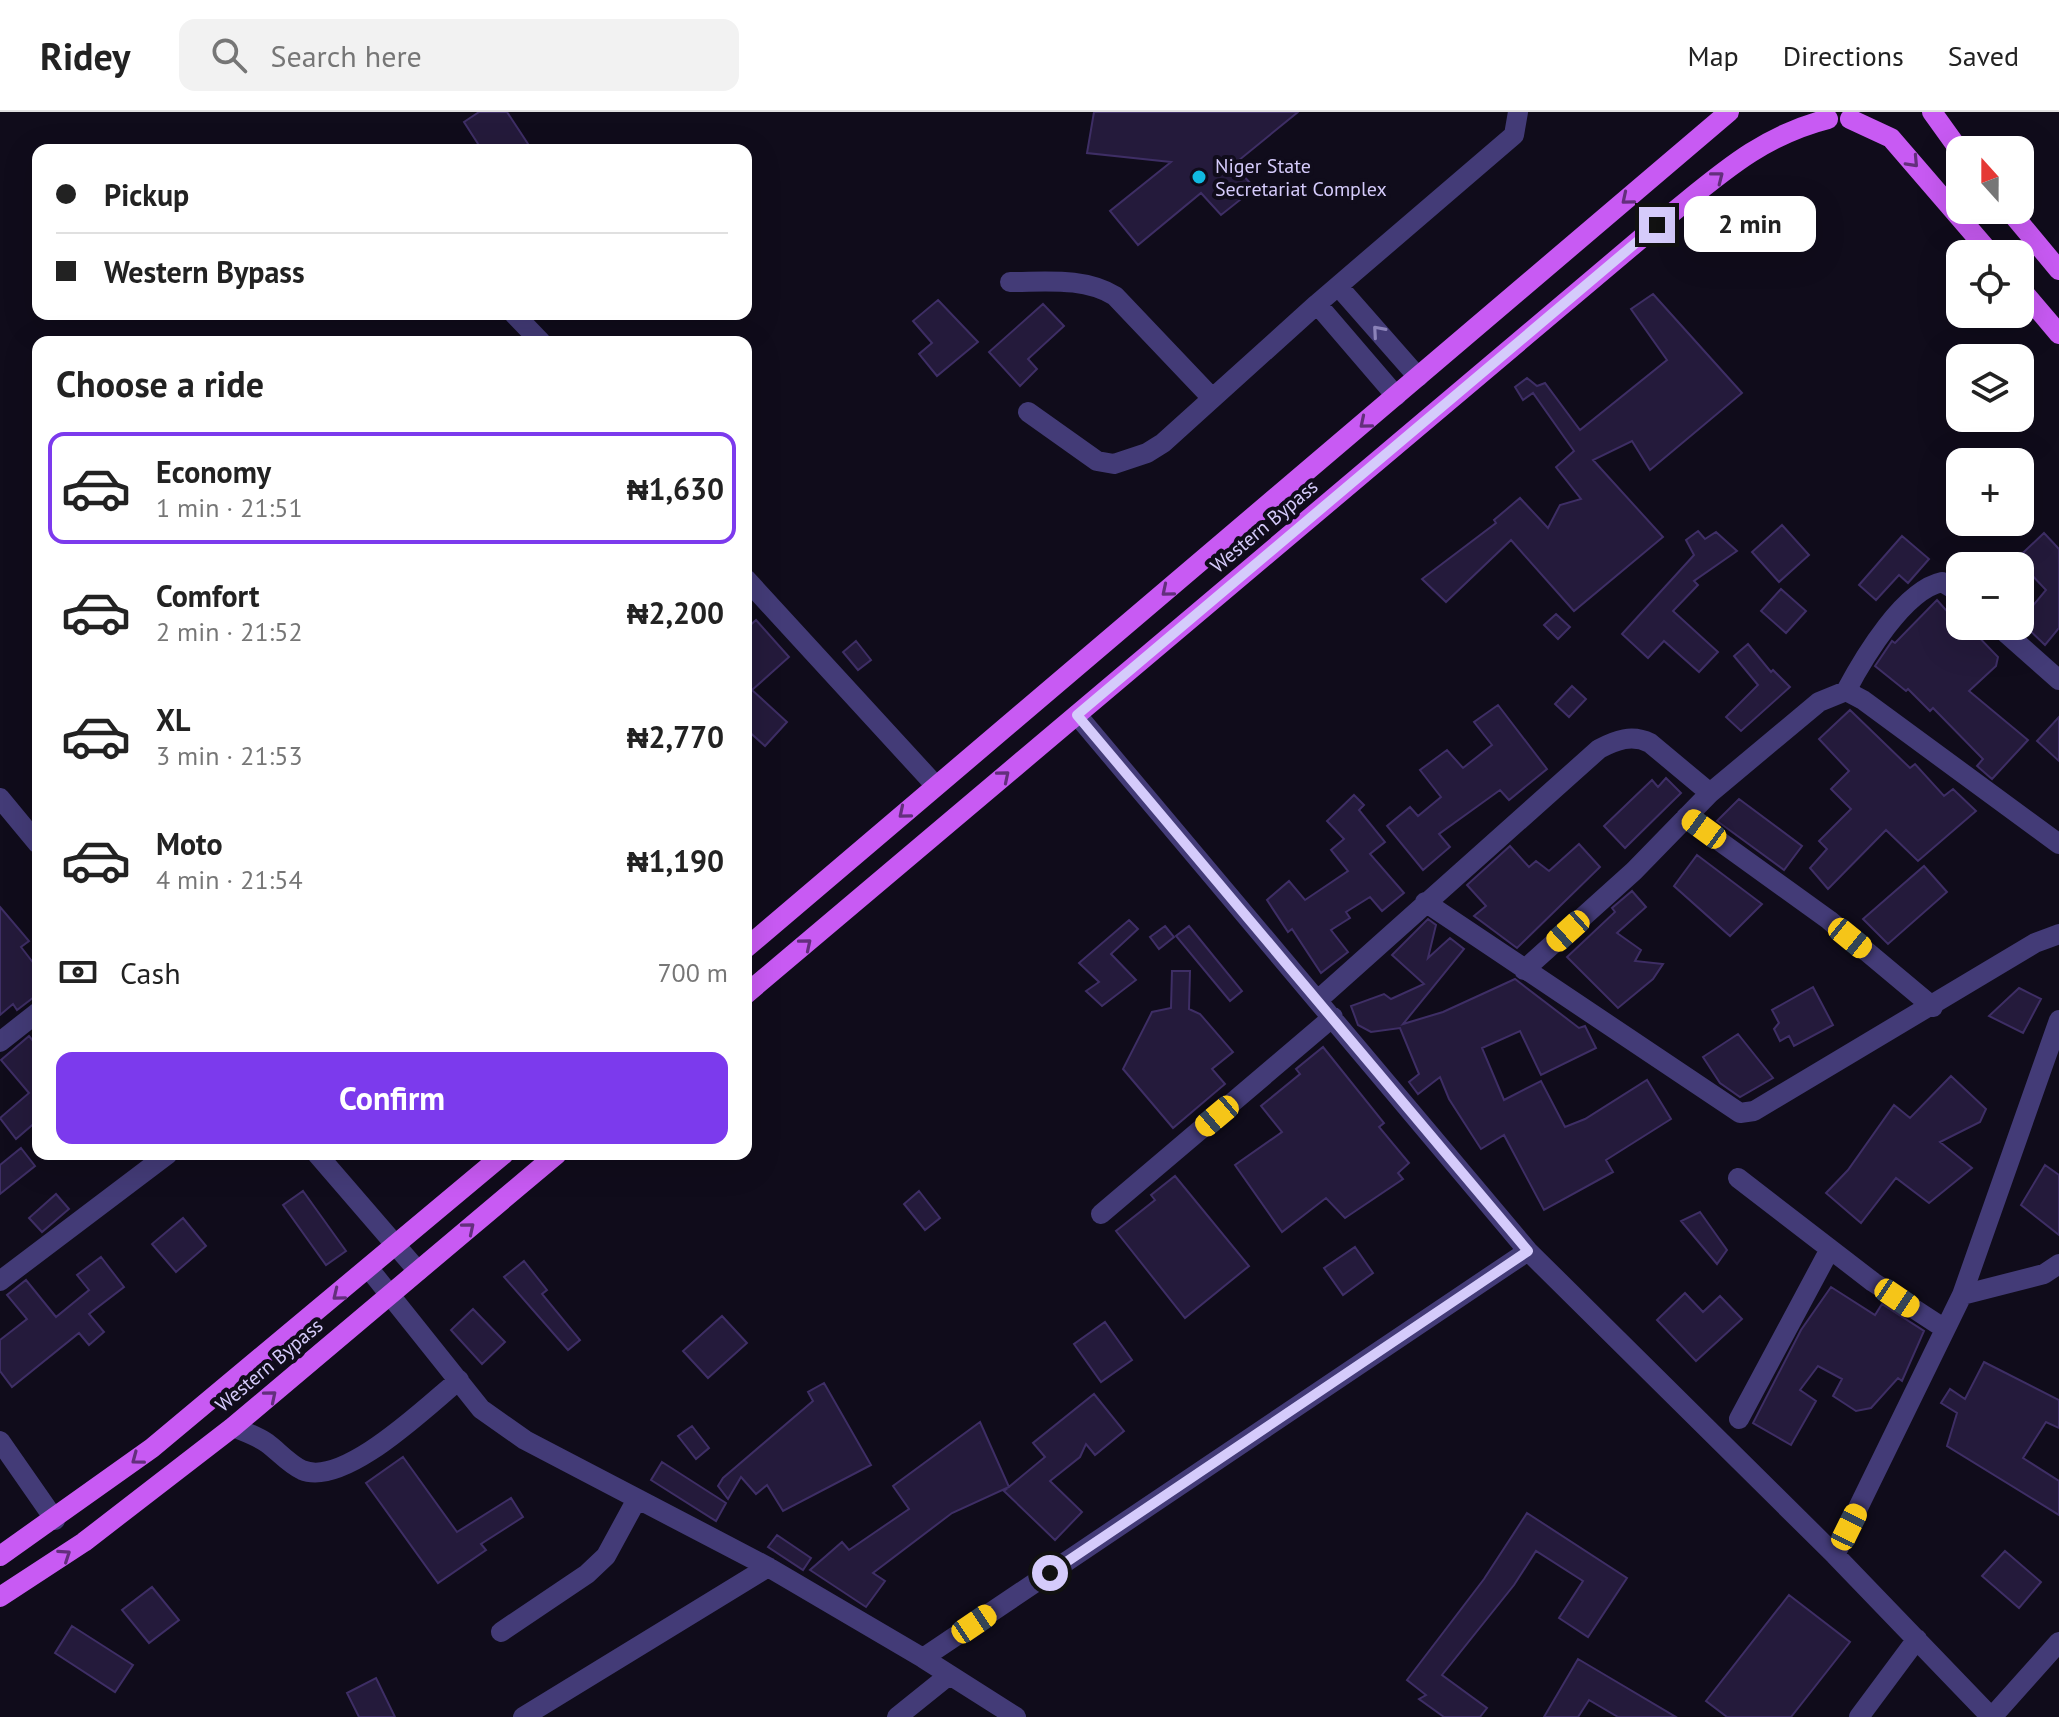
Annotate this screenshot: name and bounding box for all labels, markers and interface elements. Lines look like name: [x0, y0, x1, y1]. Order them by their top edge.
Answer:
search box: [179, 19, 739, 91]
text: Ridey: [40, 31, 131, 80]
icon: search: [207, 33, 251, 77]
text: Search here: [271, 36, 422, 75]
text: Map: [1688, 37, 1739, 74]
text: Directions: [1783, 37, 1904, 74]
text: Saved: [1948, 37, 2019, 74]
north arrow: [1946, 136, 2034, 224]
map controls: [1946, 136, 2034, 640]
place label: Niger State Secretariat Complex: [1215, 153, 1387, 202]
one-way arrow: [1904, 153, 1919, 167]
marker: Niger State Secretariat Complex: [1190, 168, 1208, 186]
one-way arrow: [1709, 172, 1723, 187]
text: Pickup: [104, 175, 189, 214]
one-way arrow: [1622, 189, 1636, 204]
callout: 2 min: [1685, 197, 1817, 253]
route end: [1639, 207, 1675, 243]
text: 2 min: [1718, 207, 1782, 240]
button: locate: [1946, 240, 2034, 328]
text: Western Bypass: [104, 252, 305, 291]
one-way arrow: [1373, 326, 1388, 341]
button: layers: [1946, 344, 2034, 432]
text: Choose a ride: [56, 360, 264, 407]
one-way arrow: [1360, 413, 1375, 427]
button: +: [1946, 448, 2034, 536]
icon: car: [60, 452, 132, 524]
text: Economy: [156, 452, 271, 491]
text: ₦1,630: [627, 469, 724, 508]
street label: Western Bypass: [1205, 473, 1323, 579]
text: 1 min · 21:51: [156, 491, 303, 524]
button: −: [1946, 552, 2034, 640]
icon: car: [60, 576, 132, 648]
text: Comfort: [156, 576, 259, 615]
one-way arrow: [1162, 581, 1176, 596]
text: ₦2,200: [627, 593, 724, 632]
text: 2 min · 21:52: [156, 615, 303, 648]
icon: car: [60, 700, 132, 772]
text: XL: [156, 700, 190, 739]
text: ₦2,770: [627, 717, 724, 756]
text: 3 min · 21:53: [156, 739, 303, 772]
one-way arrow: [995, 771, 1010, 786]
one-way arrow: [899, 803, 914, 818]
car: [1678, 805, 1730, 853]
icon: car: [60, 824, 132, 896]
text: Moto: [156, 824, 223, 863]
text: ₦1,190: [627, 841, 724, 880]
text: 4 min · 21:54: [156, 863, 303, 896]
car: [1542, 906, 1594, 956]
car: [1824, 914, 1876, 962]
one-way arrow: [796, 939, 811, 954]
icon: cash: [56, 950, 100, 994]
text: Cash: [120, 953, 181, 992]
text: 700 m: [657, 956, 728, 989]
button: Confirm: [56, 1052, 728, 1144]
car: [1191, 1091, 1243, 1141]
one-way arrow: [460, 1223, 475, 1238]
car: [1870, 1275, 1924, 1321]
one-way arrow: [333, 1285, 348, 1300]
street label: Western Bypass: [210, 1312, 328, 1418]
one-way arrow: [262, 1391, 276, 1406]
one-way arrow: [131, 1450, 145, 1464]
car: [1828, 1500, 1870, 1554]
one-way arrow: [57, 1550, 71, 1565]
route start: [1032, 1555, 1068, 1591]
car: [947, 1601, 1001, 1647]

